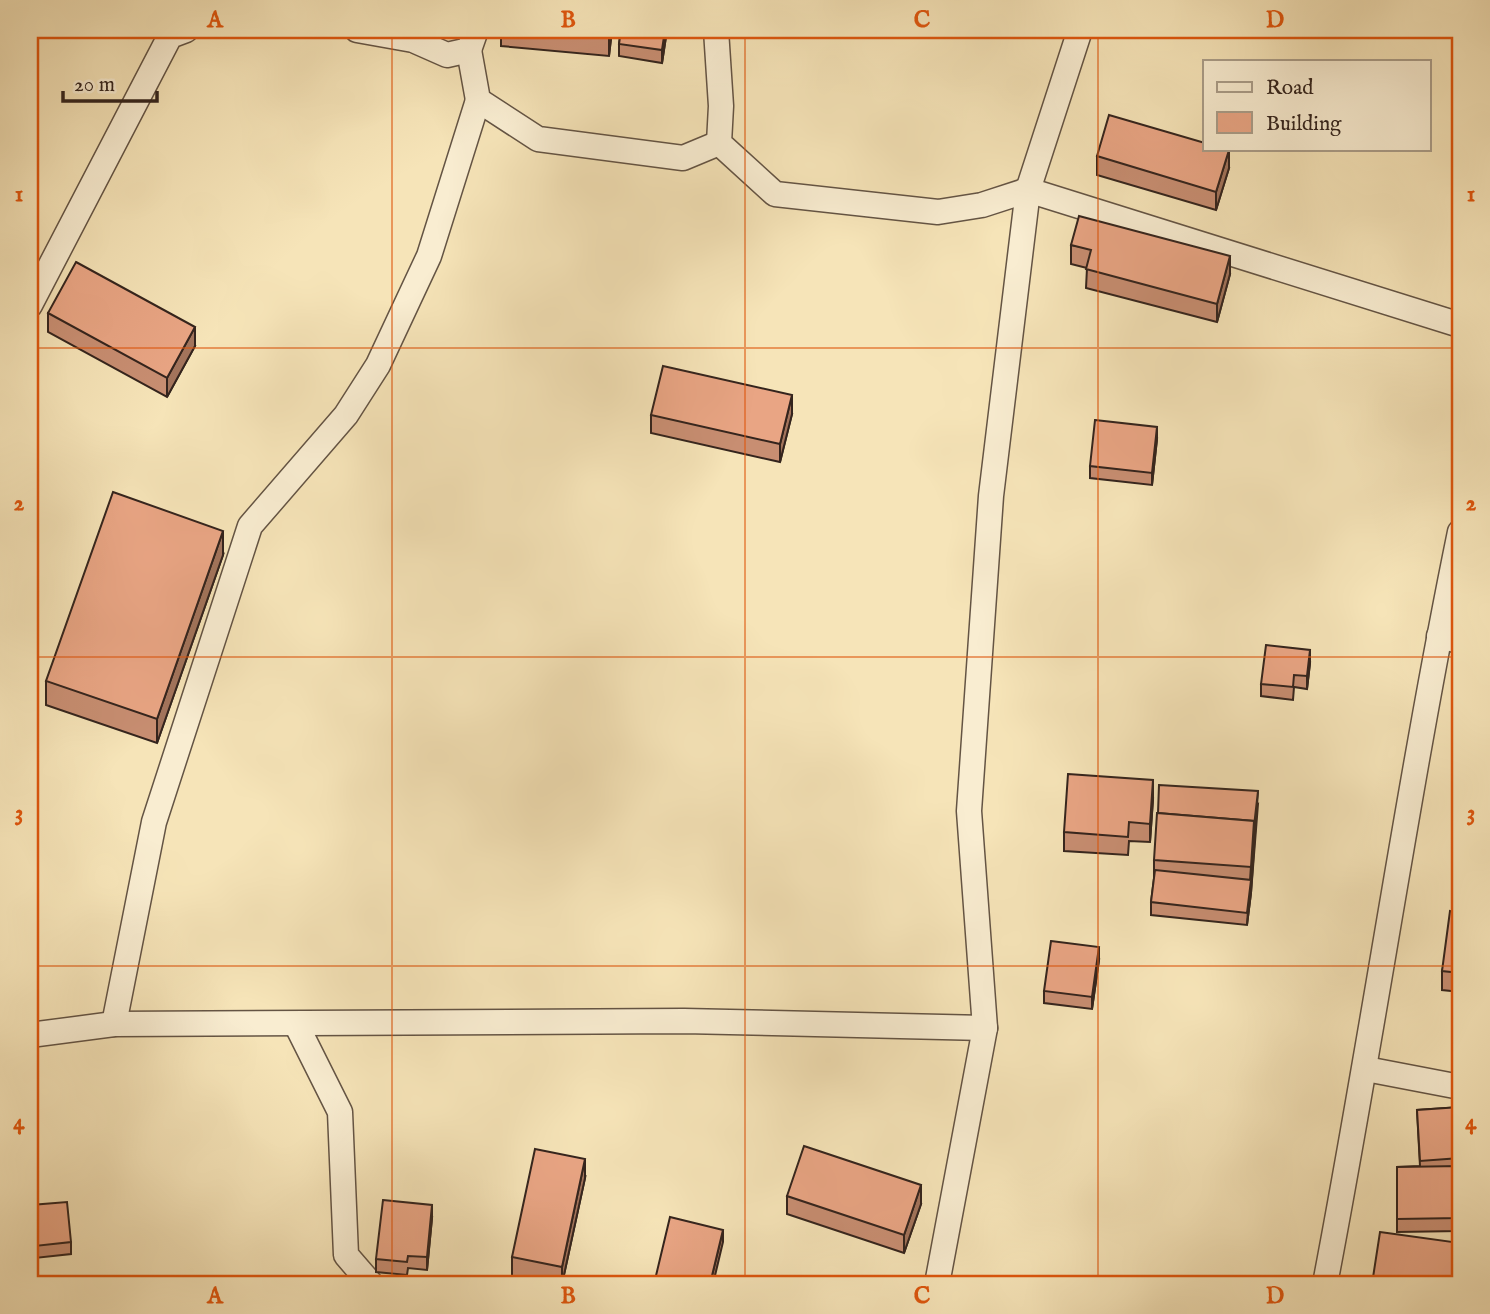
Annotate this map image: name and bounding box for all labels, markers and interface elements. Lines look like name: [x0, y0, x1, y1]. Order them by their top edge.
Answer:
text: A: [206, 6, 224, 35]
text: B: [560, 6, 576, 35]
text: C: [914, 6, 931, 35]
text: D: [1266, 6, 1284, 35]
scale bar: [63, 60, 158, 104]
legend: [1203, 60, 1430, 150]
text: 20 m: [74, 72, 115, 99]
text: Road: [1266, 75, 1314, 102]
text: Building: [1266, 111, 1342, 138]
text: 1: [15, 180, 23, 209]
text: 1: [1467, 180, 1475, 209]
text: 2: [14, 489, 25, 518]
text: 2: [1466, 489, 1477, 518]
text: 3: [15, 799, 23, 828]
text: 3: [1467, 799, 1475, 828]
text: 4: [13, 1108, 25, 1137]
text: 4: [1465, 1108, 1477, 1137]
text: A: [206, 1282, 224, 1311]
text: B: [560, 1282, 576, 1311]
text: C: [914, 1282, 931, 1311]
text: D: [1266, 1282, 1284, 1311]

